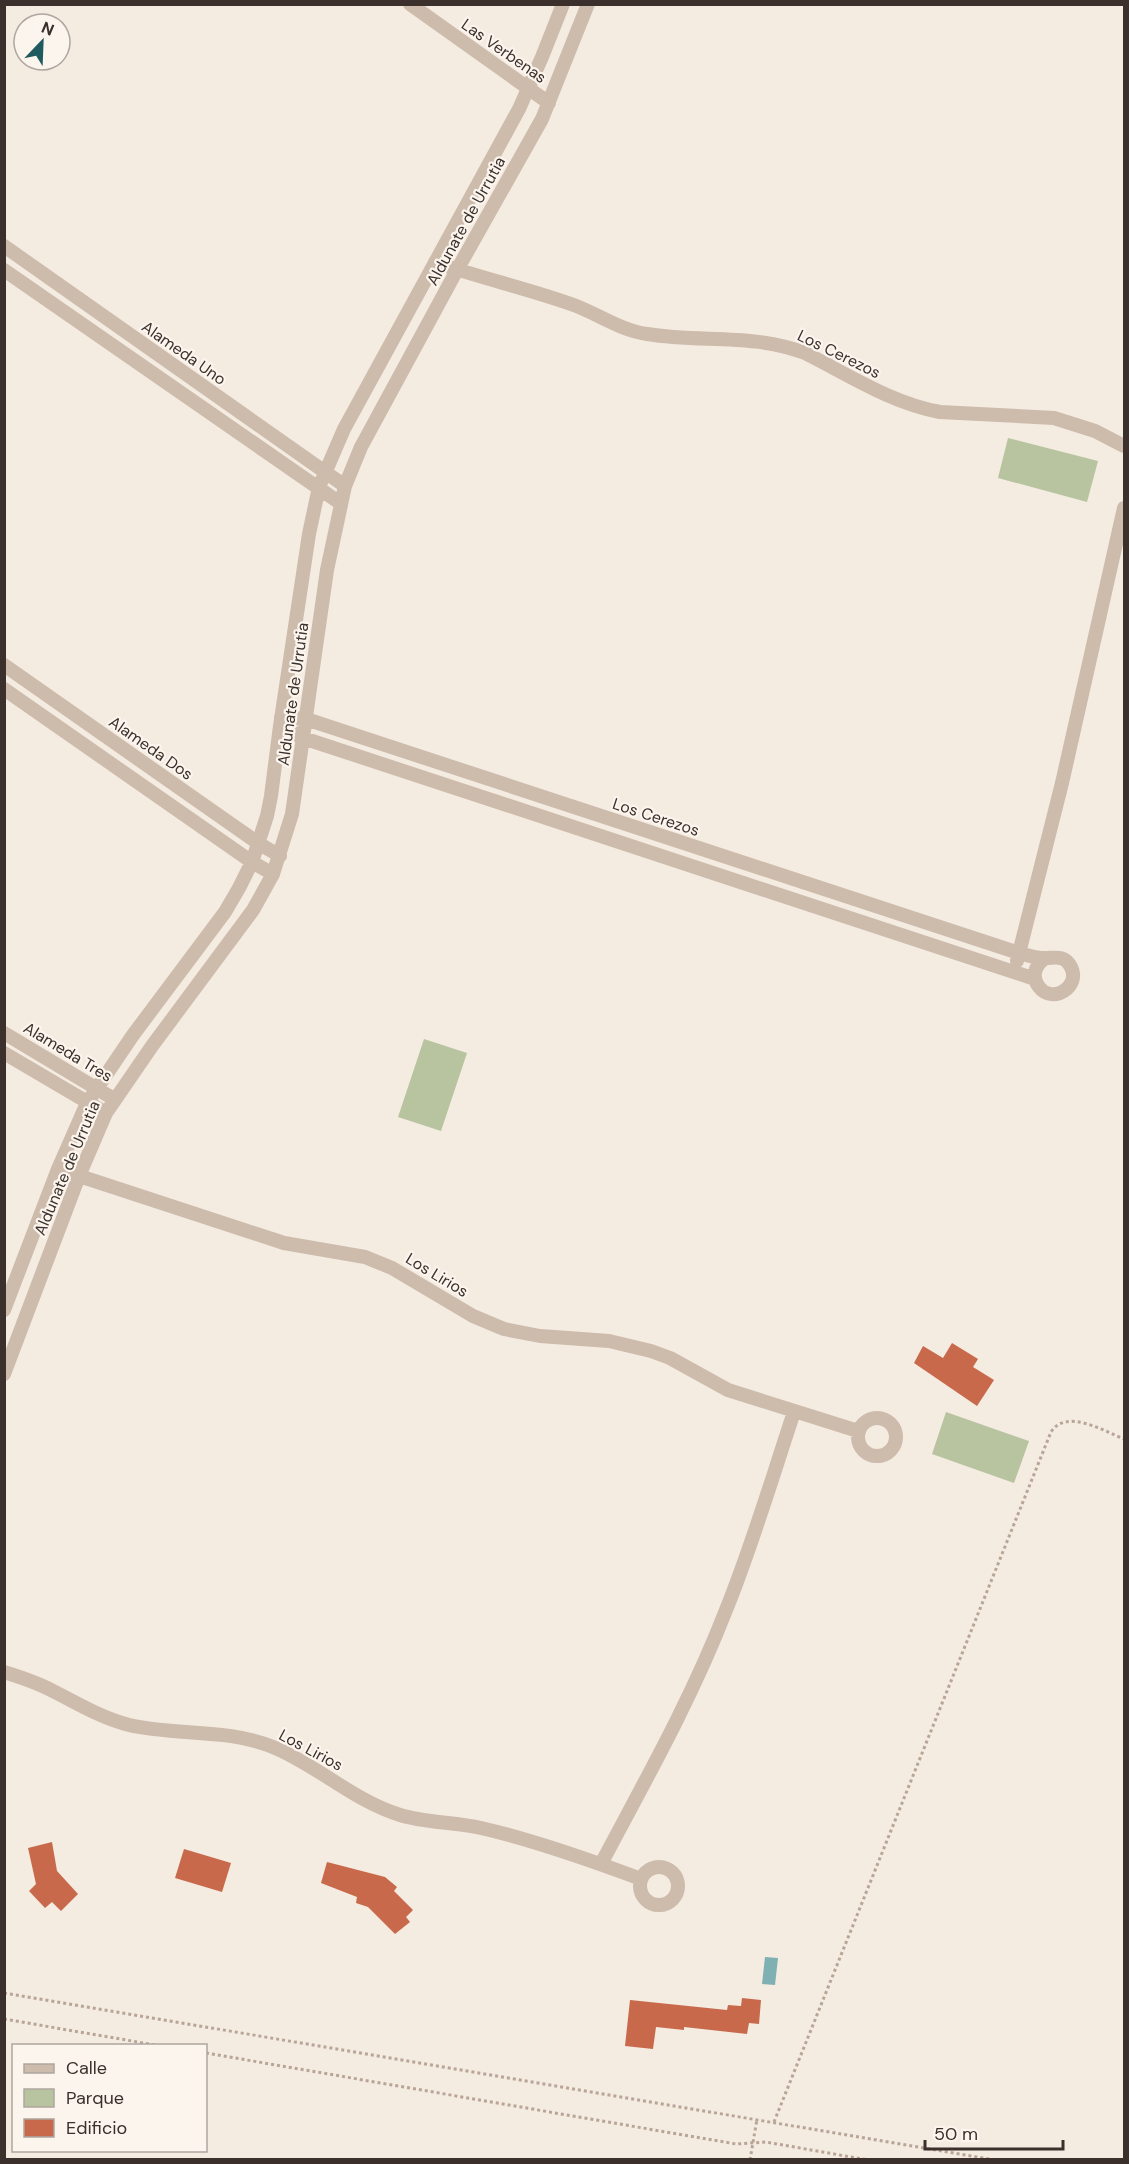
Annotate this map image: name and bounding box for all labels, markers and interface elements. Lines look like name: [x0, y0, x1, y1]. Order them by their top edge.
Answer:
north arrow: [12, 12, 72, 72]
street label: Las Verbenas: [457, 14, 551, 88]
text: N: [38, 17, 57, 41]
street label: Aldunate de Urrutia: [422, 153, 510, 289]
street label: Alameda Uno: [138, 316, 230, 390]
street label: Los Cerezos: [794, 325, 884, 383]
street label: Aldunate de Urrutia: [273, 621, 313, 767]
street label: Alameda Dos: [105, 711, 197, 785]
street label: Los Cerezos: [610, 793, 702, 841]
street label: Alameda Tres: [20, 1017, 116, 1087]
street label: Aldunate de Urrutia: [29, 1098, 105, 1238]
street label: Los Lirios: [402, 1248, 472, 1302]
street label: Los Lirios: [275, 1724, 347, 1776]
legend: [12, 2044, 207, 2152]
text: Calle: [66, 2056, 107, 2080]
text: Parque: [66, 2086, 124, 2110]
scale bar: [925, 2113, 1063, 2151]
text: Edificio: [66, 2116, 127, 2140]
text: 50 m: [934, 2122, 978, 2146]

